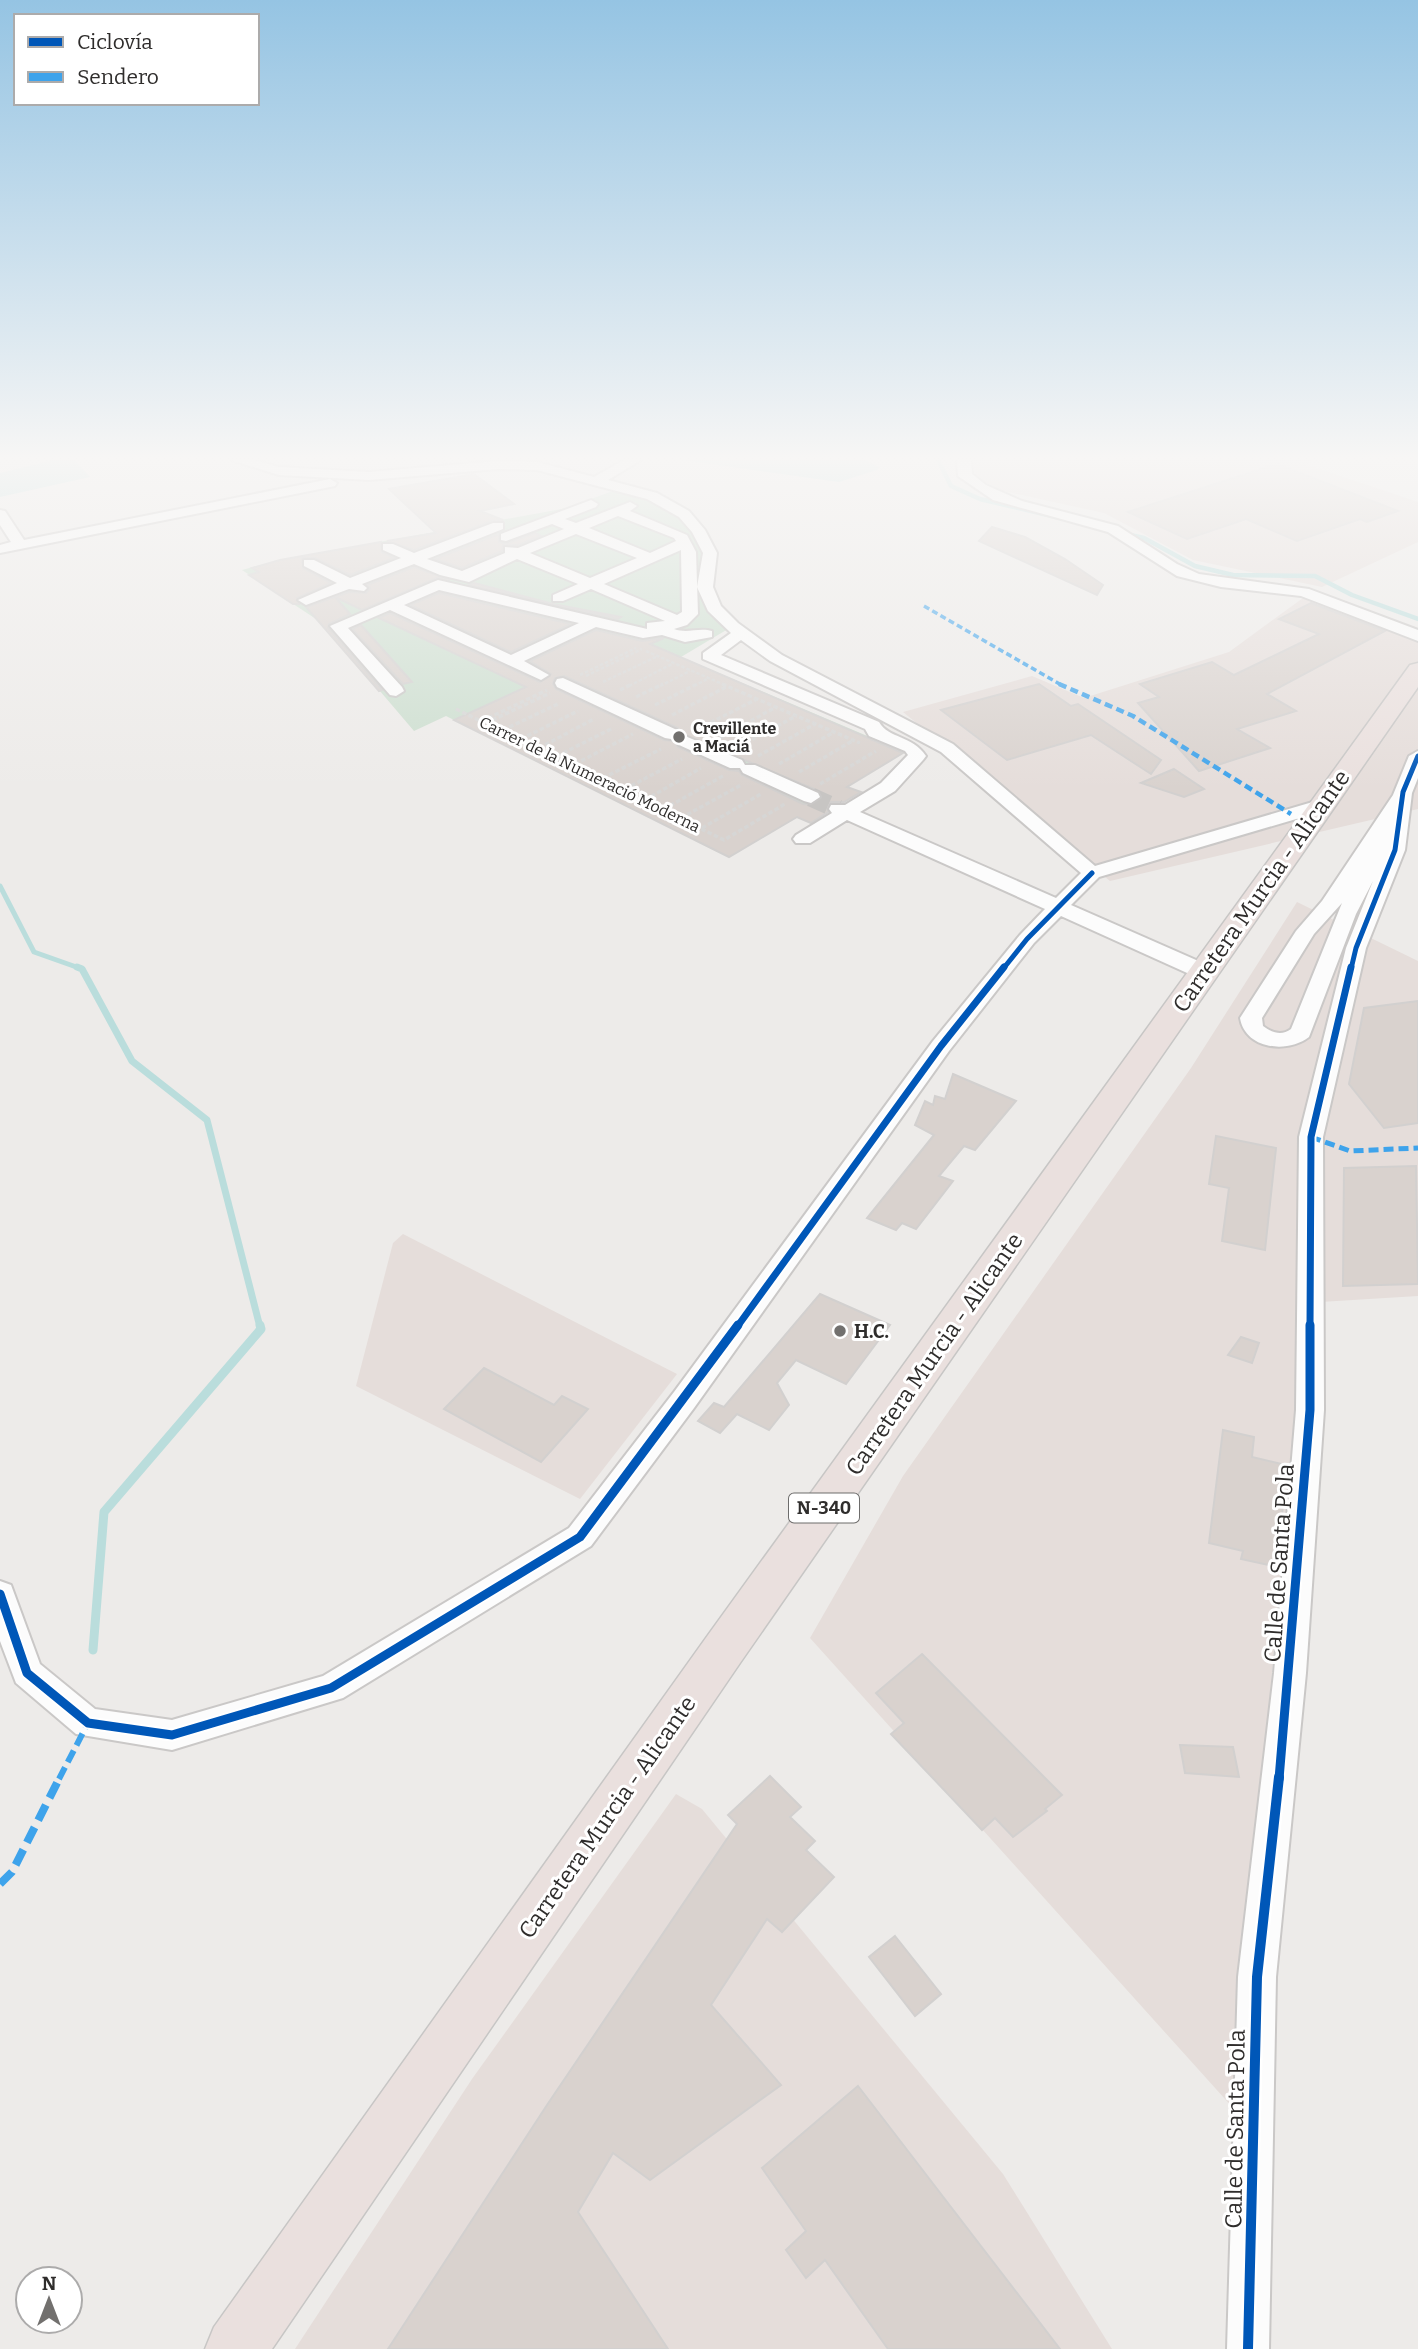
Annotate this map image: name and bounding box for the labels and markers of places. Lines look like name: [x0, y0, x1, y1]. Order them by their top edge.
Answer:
place label: Crevillente a Maciá: [693, 719, 776, 756]
marker: Crevillente a Maciá: [671, 729, 687, 745]
place label: H.C.: [854, 1320, 889, 1343]
marker: H.C.: [832, 1323, 848, 1339]

